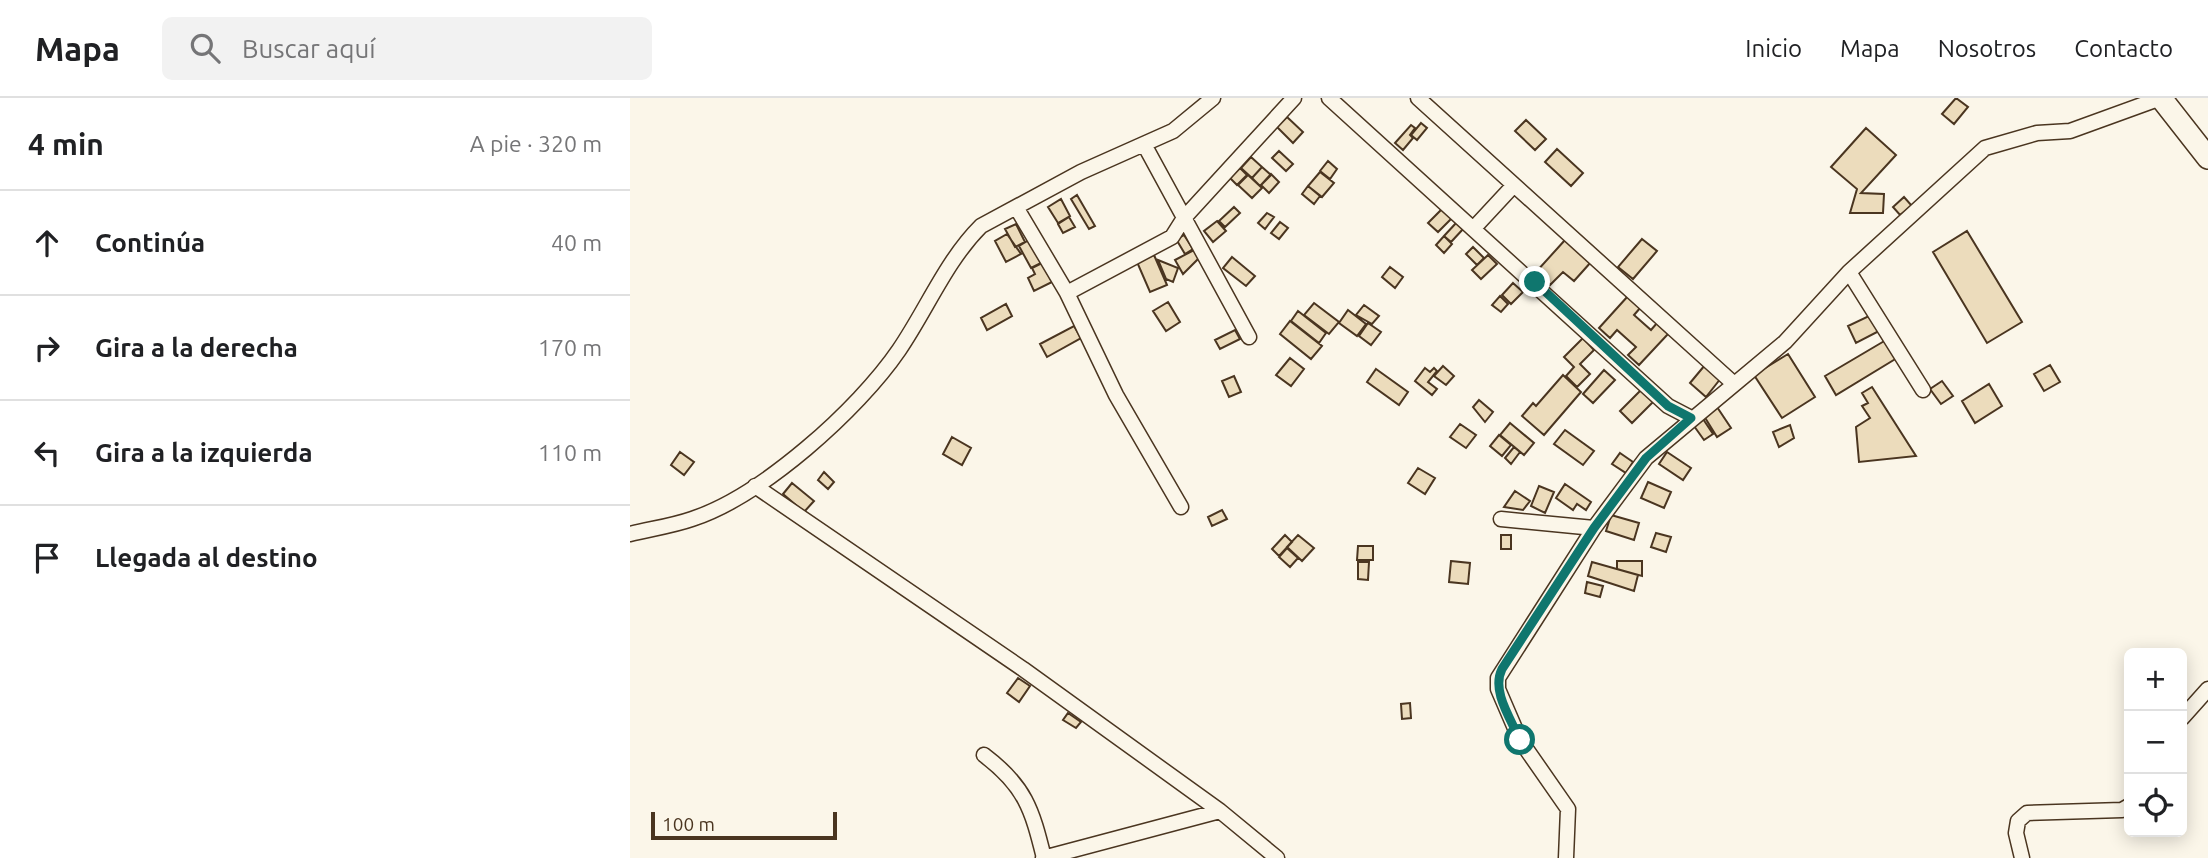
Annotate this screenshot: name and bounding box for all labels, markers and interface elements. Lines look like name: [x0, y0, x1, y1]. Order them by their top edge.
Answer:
search box: [162, 17, 652, 80]
icon: search: [186, 29, 224, 67]
text: Mapa: [35, 30, 120, 67]
text: Buscar aquí: [242, 34, 376, 63]
text: Inicio: [1745, 35, 1802, 62]
text: Mapa: [1840, 35, 1900, 62]
text: Nosotros: [1938, 35, 2036, 62]
text: Contacto: [2074, 35, 2173, 62]
text: 4 min: [28, 127, 104, 161]
text: A pie · 320 m: [470, 131, 602, 156]
icon: ahead: [28, 224, 66, 262]
text: Continúa: [95, 228, 205, 257]
text: 40 m: [551, 230, 602, 255]
route end: [1519, 266, 1550, 297]
icon: right: [28, 329, 66, 367]
text: Gira a la derecha: [95, 333, 298, 362]
text: 170 m: [538, 335, 602, 360]
icon: left: [28, 434, 66, 472]
text: Gira a la izquierda: [95, 438, 313, 467]
text: 110 m: [538, 440, 602, 465]
icon: arrive: [28, 539, 66, 577]
text: Llegada al destino: [95, 543, 318, 572]
map controls: [2124, 648, 2187, 837]
button: +: [2124, 648, 2187, 711]
button: −: [2124, 711, 2187, 774]
route start: [1504, 724, 1535, 755]
button: locate: [2124, 774, 2187, 837]
scale bar: [651, 809, 836, 841]
text: 100 m: [662, 813, 715, 835]

